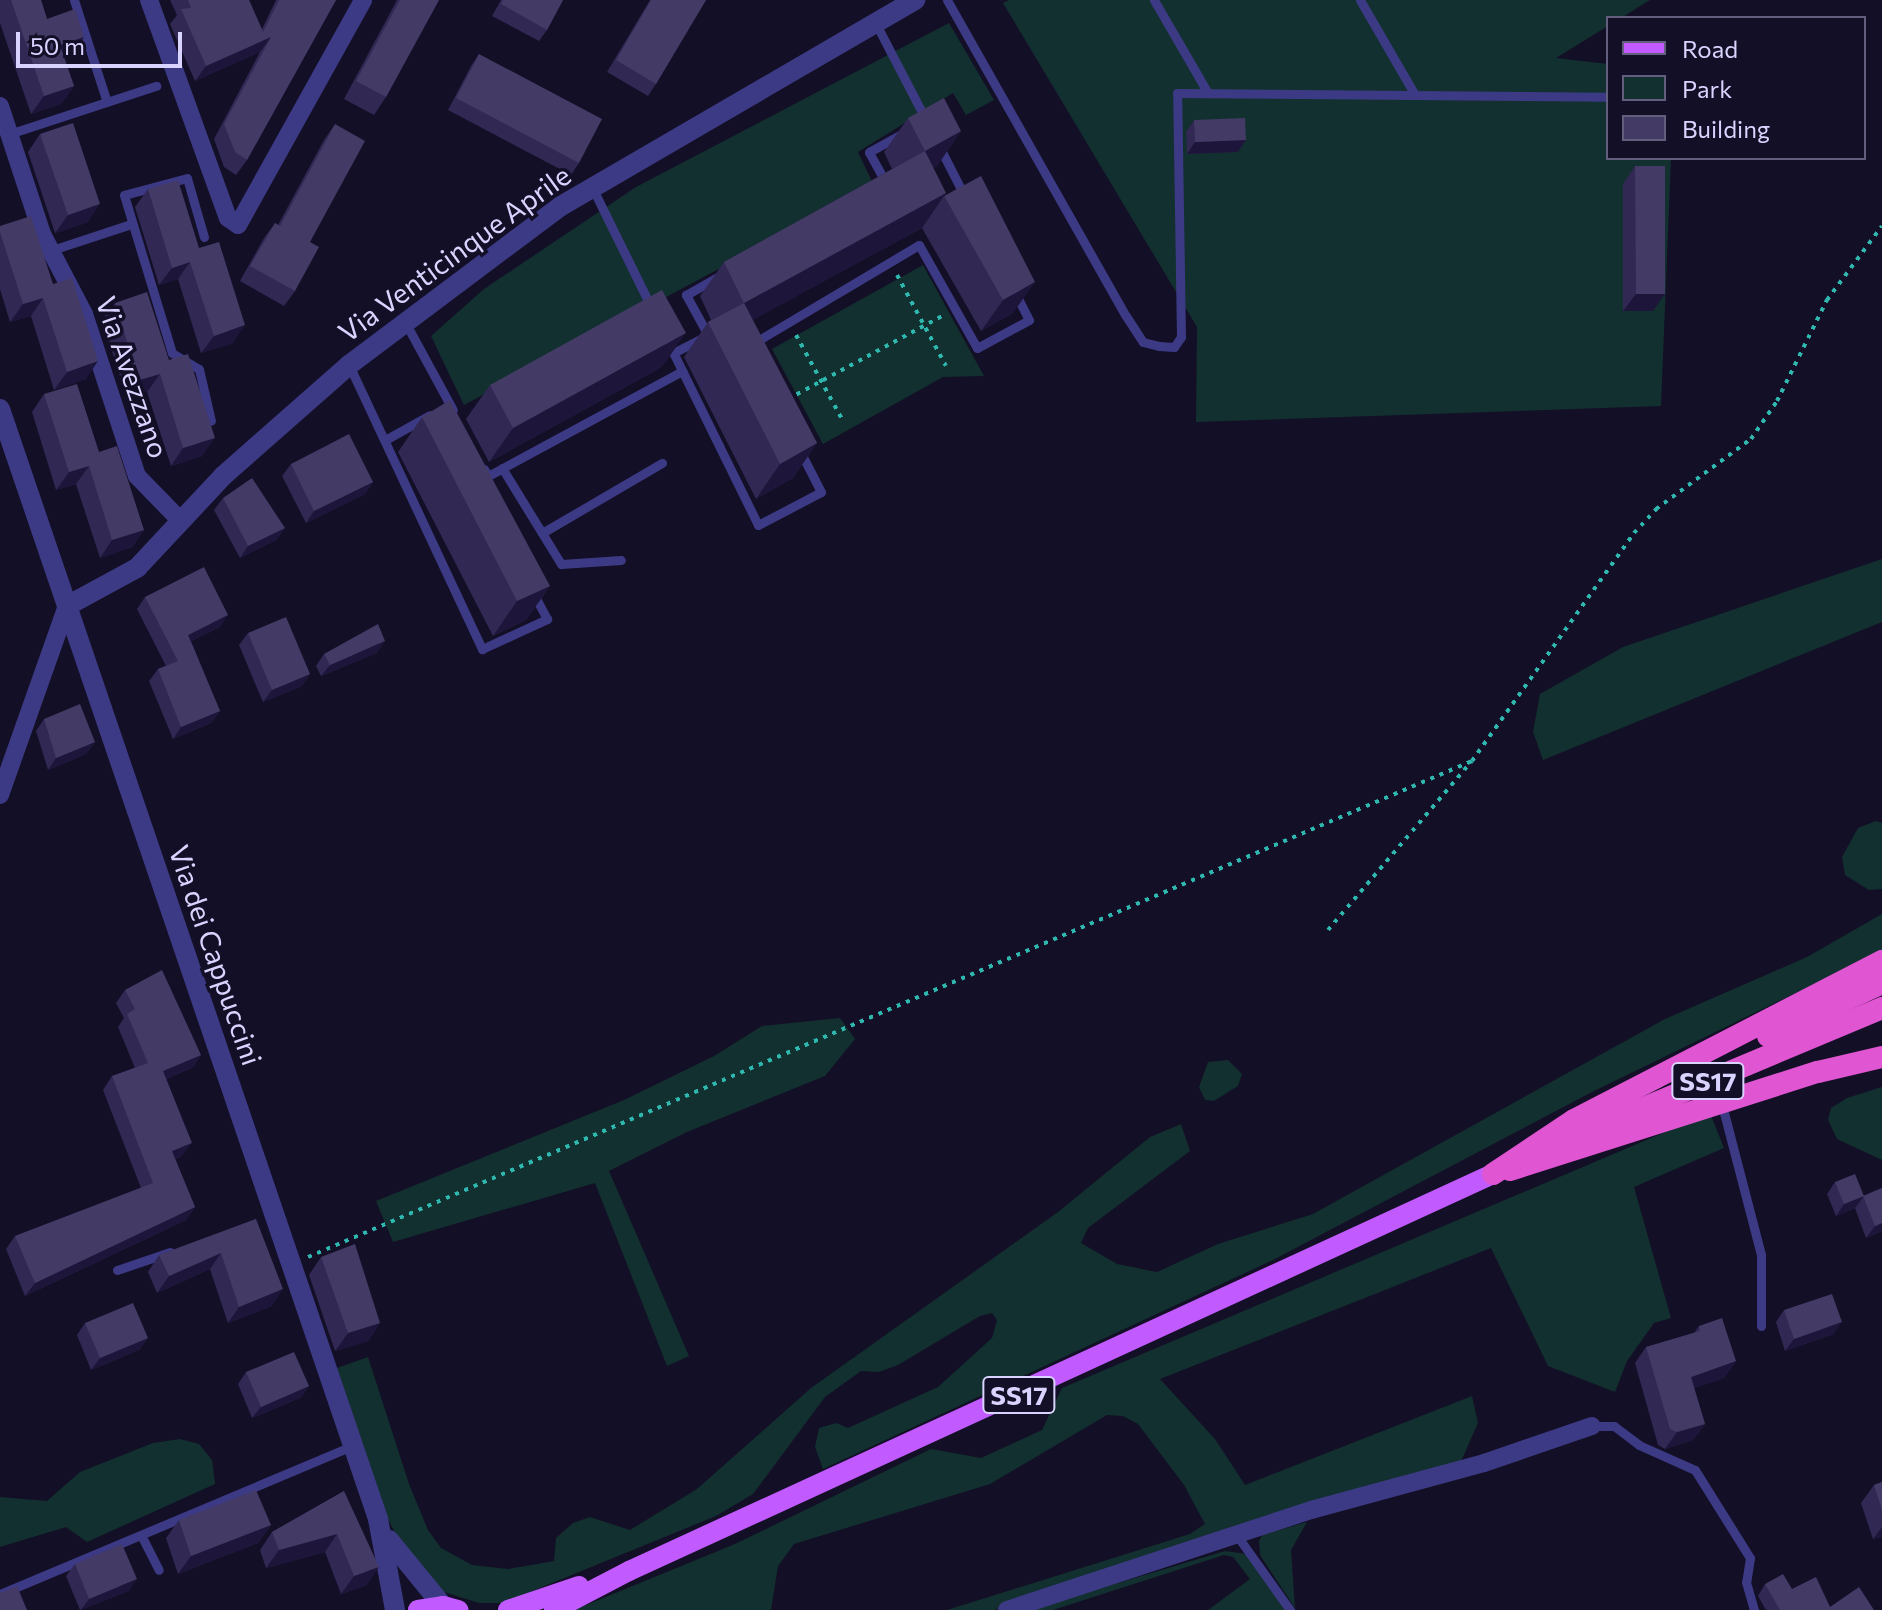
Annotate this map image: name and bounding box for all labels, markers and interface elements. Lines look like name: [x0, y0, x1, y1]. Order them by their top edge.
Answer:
scale bar: [20, 16, 186, 66]
legend: [1606, 16, 1866, 160]
text: 50 m: [30, 31, 85, 60]
text: Road: [1682, 34, 1738, 63]
text: Park: [1682, 74, 1732, 103]
text: Building: [1682, 114, 1770, 143]
street label: Via Venticinque Aprile: [331, 158, 577, 348]
street label: Via Avezzano: [90, 292, 176, 462]
street label: Via dei Cappuccini: [163, 840, 269, 1070]
road number: SS17: [1670, 1059, 1746, 1103]
road number: SS17: [981, 1373, 1057, 1417]

